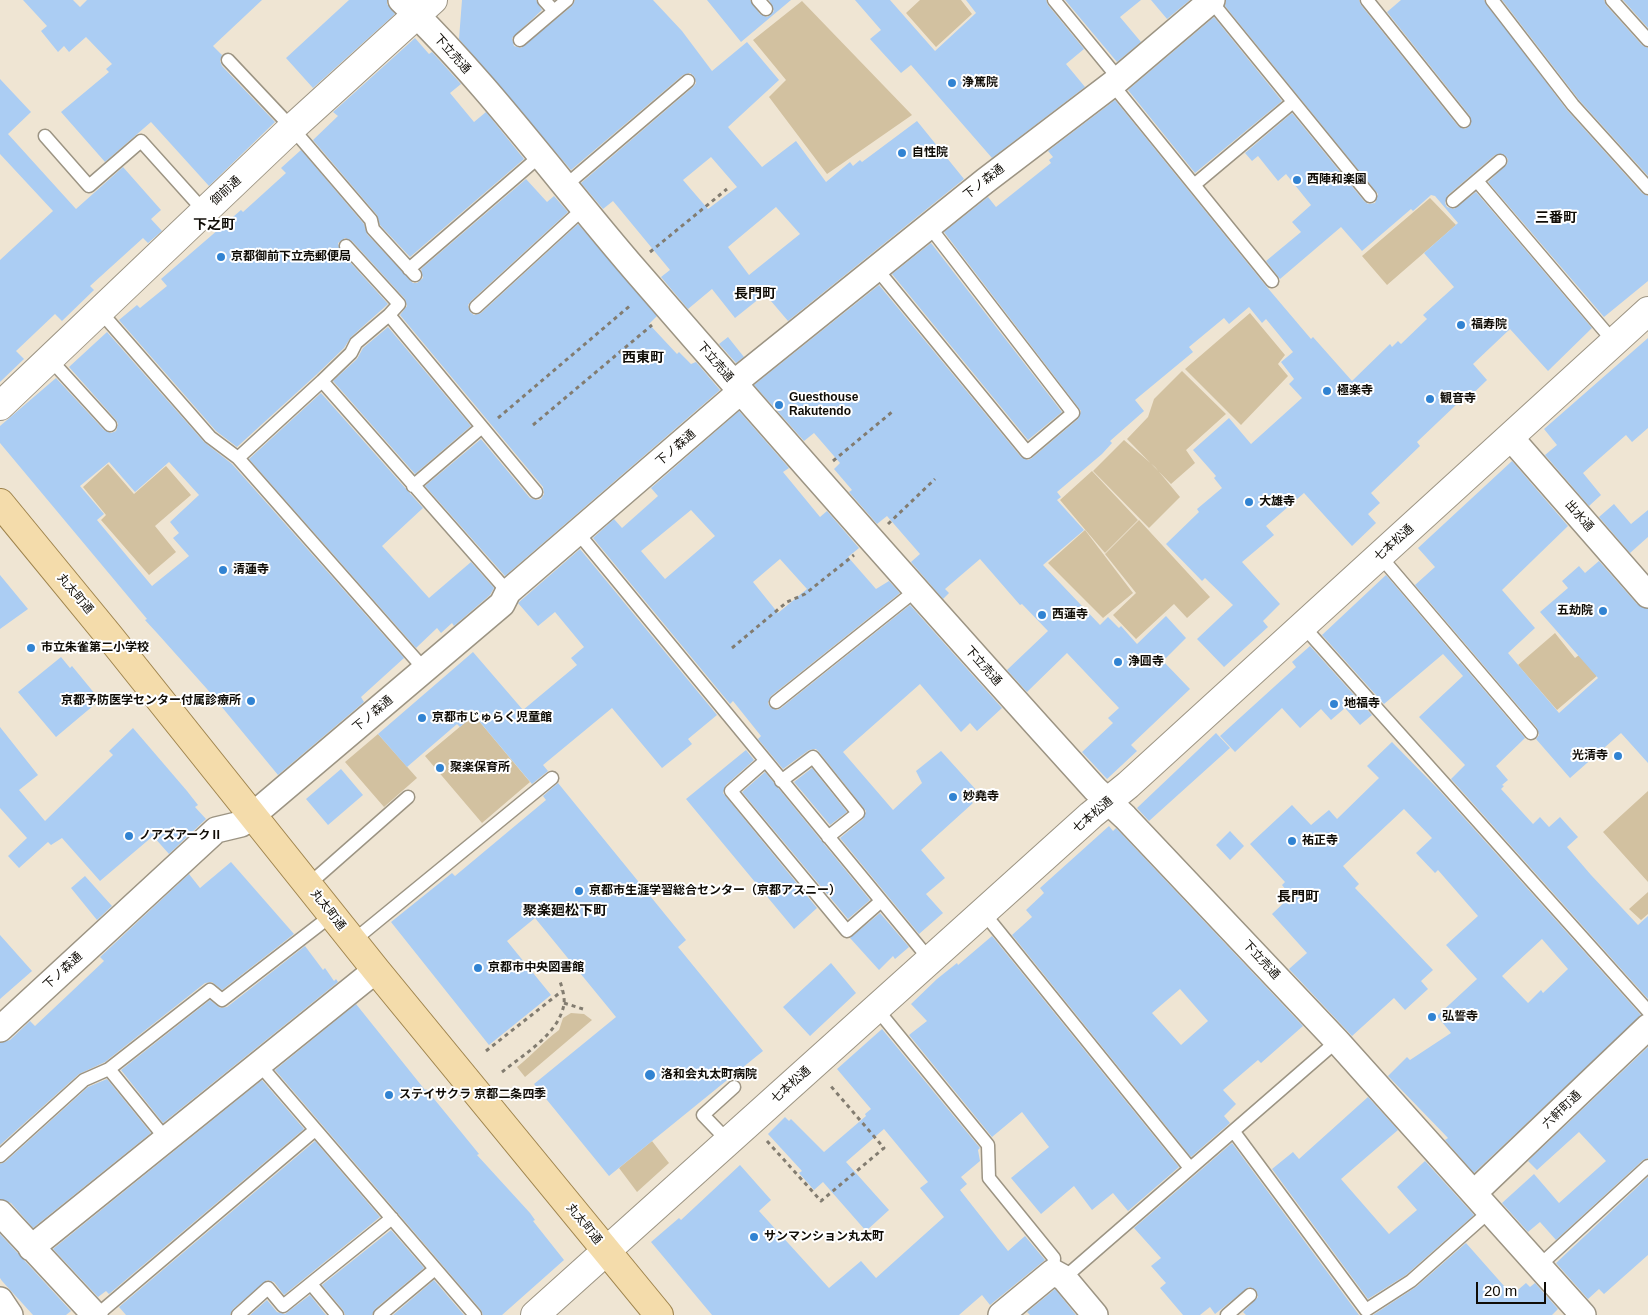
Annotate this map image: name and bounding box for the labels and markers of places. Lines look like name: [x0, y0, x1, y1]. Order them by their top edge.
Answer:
place label: 浄篤院: [962, 76, 998, 90]
marker: 浄篤院: [946, 77, 958, 89]
place label: 自性院: [912, 146, 948, 160]
marker: 自性院: [896, 147, 908, 159]
place label: 西陣和楽園: [1307, 173, 1367, 187]
marker: 西陣和楽園: [1291, 174, 1303, 186]
place label: 京都御前下立売郵便局: [231, 250, 351, 264]
marker: 京都御前下立売郵便局: [215, 251, 227, 263]
place label: 福寿院: [1471, 318, 1507, 332]
marker: 福寿院: [1455, 319, 1467, 331]
place label: 極楽寺: [1337, 384, 1373, 398]
marker: 極楽寺: [1321, 385, 1333, 397]
place label: Guesthouse Rakutendo: [789, 391, 858, 419]
place label: 観音寺: [1440, 392, 1476, 406]
marker: 観音寺: [1424, 393, 1436, 405]
marker: Guesthouse Rakutendo: [773, 399, 785, 411]
place label: 大雄寺: [1259, 495, 1295, 509]
marker: 大雄寺: [1243, 496, 1255, 508]
place label: 清蓮寺: [233, 563, 269, 577]
marker: 清蓮寺: [217, 564, 229, 576]
place label: 五劫院: [1557, 604, 1593, 618]
marker: 五劫院: [1597, 605, 1609, 617]
place label: 西蓮寺: [1052, 608, 1088, 622]
marker: 西蓮寺: [1036, 609, 1048, 621]
place label: 市立朱雀第二小学校: [41, 641, 149, 655]
marker: 市立朱雀第二小学校: [25, 642, 37, 654]
place label: 浄圓寺: [1128, 655, 1164, 669]
marker: 浄圓寺: [1112, 656, 1124, 668]
place label: 京都予防医学センター付属診療所: [61, 694, 241, 708]
marker: 京都予防医学センター付属診療所: [245, 695, 257, 707]
place label: 地福寺: [1344, 697, 1380, 711]
marker: 地福寺: [1328, 698, 1340, 710]
place label: 京都市じゅらく児童館: [432, 711, 552, 725]
marker: 京都市じゅらく児童館: [416, 712, 428, 724]
place label: 光清寺: [1572, 749, 1608, 763]
marker: 光清寺: [1612, 750, 1624, 762]
place label: 聚楽保育所: [450, 761, 510, 775]
marker: 聚楽保育所: [434, 762, 446, 774]
place label: 妙堯寺: [963, 790, 999, 804]
marker: 妙堯寺: [947, 791, 959, 803]
place label: ノアズアークⅡ: [139, 829, 222, 843]
marker: ノアズアークⅡ: [123, 830, 135, 842]
place label: 祐正寺: [1302, 834, 1338, 848]
marker: 祐正寺: [1286, 835, 1298, 847]
place label: 京都市生涯学習総合センター（京都アスニー）: [589, 884, 841, 898]
marker: 京都市生涯学習総合センター（京都アスニー）: [573, 885, 585, 897]
place label: 京都市中央図書館: [488, 961, 584, 975]
marker: 京都市中央図書館: [472, 962, 484, 974]
place label: 弘誓寺: [1442, 1010, 1478, 1024]
marker: 弘誓寺: [1426, 1011, 1438, 1023]
marker: 洛和会丸太町病院: [643, 1068, 657, 1082]
place label: 洛和会丸太町病院: [661, 1068, 757, 1082]
place label: ステイサクラ 京都二条四季: [399, 1088, 546, 1102]
marker: ステイサクラ 京都二条四季: [383, 1089, 395, 1101]
place label: サンマンション丸太町: [764, 1230, 884, 1244]
marker: サンマンション丸太町: [748, 1231, 760, 1243]

